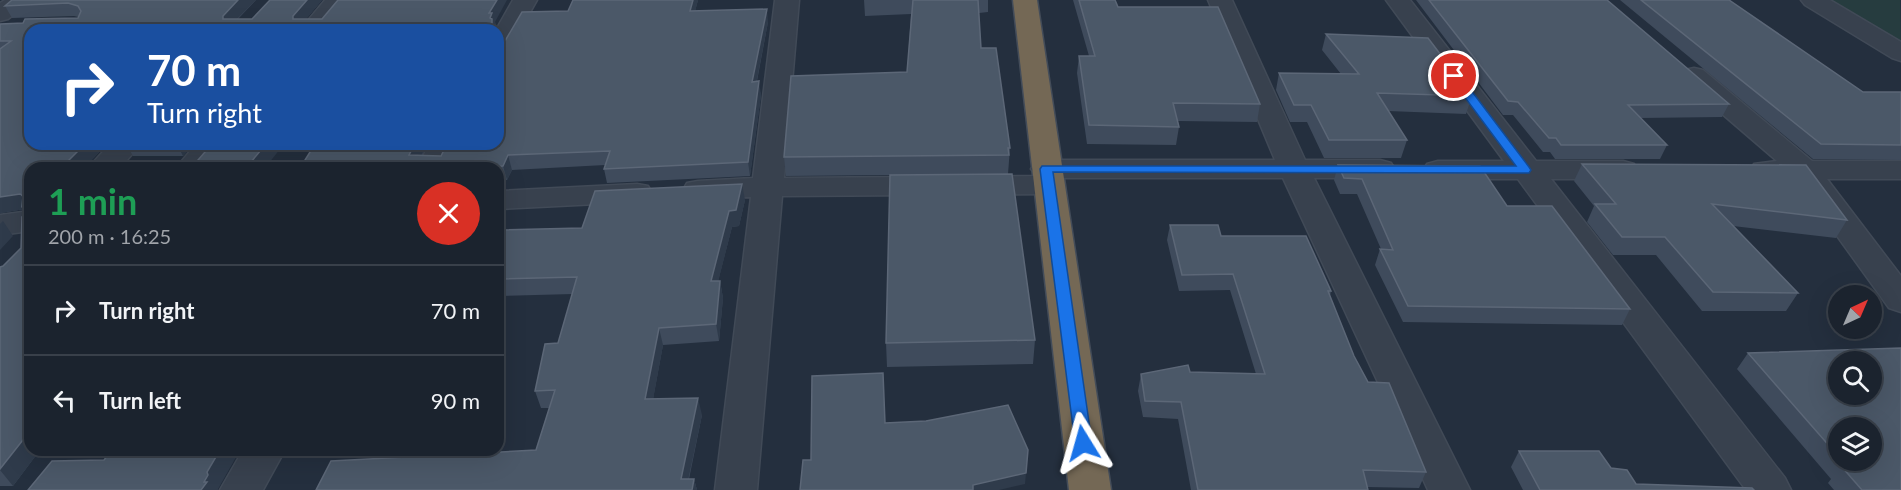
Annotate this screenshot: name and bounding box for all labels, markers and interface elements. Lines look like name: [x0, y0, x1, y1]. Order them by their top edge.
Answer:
text: 70 m: [147, 45, 241, 95]
icon: right: [48, 48, 126, 126]
pin: [1428, 50, 1479, 101]
icon: arrive: [1437, 59, 1470, 92]
text: Turn right: [147, 96, 262, 129]
text: 1 min: [48, 179, 137, 223]
button: close: [417, 182, 480, 245]
text: 200 m · 16:25: [48, 224, 171, 248]
north arrow: [1828, 285, 1882, 339]
map controls: [1828, 285, 1882, 471]
icon: right: [48, 294, 81, 327]
text: Turn right: [99, 297, 194, 324]
text: 70 m: [431, 297, 480, 324]
button: search: [1828, 351, 1882, 405]
icon: left: [48, 384, 81, 417]
text: Turn left: [99, 387, 181, 414]
text: 90 m: [431, 387, 480, 414]
position arrow: [1051, 411, 1115, 475]
button: layers: [1828, 417, 1882, 471]

